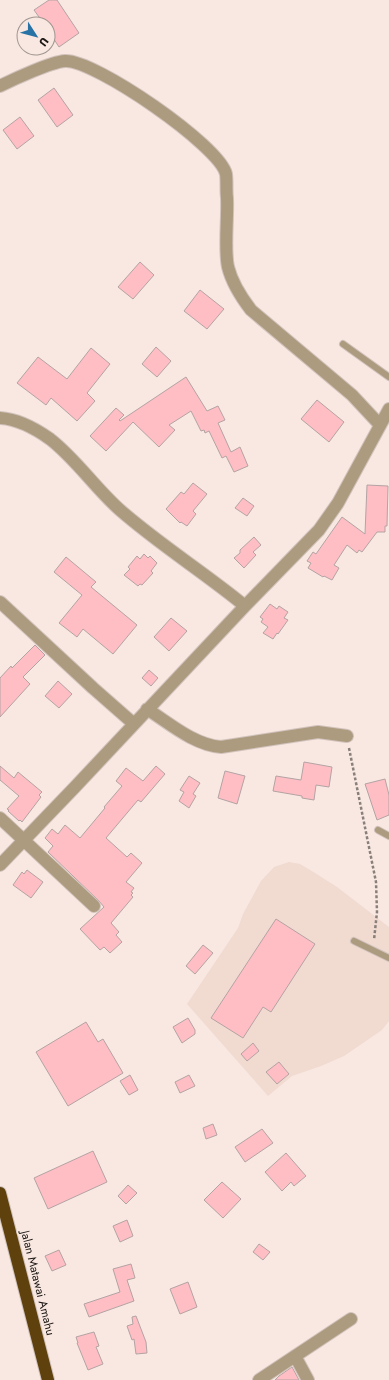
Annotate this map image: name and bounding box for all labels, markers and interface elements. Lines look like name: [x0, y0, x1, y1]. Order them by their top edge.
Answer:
north arrow: [16, 16, 56, 56]
text: U: [35, 34, 53, 50]
street label: Jalan Matawai Amahu: [16, 1227, 60, 1337]

